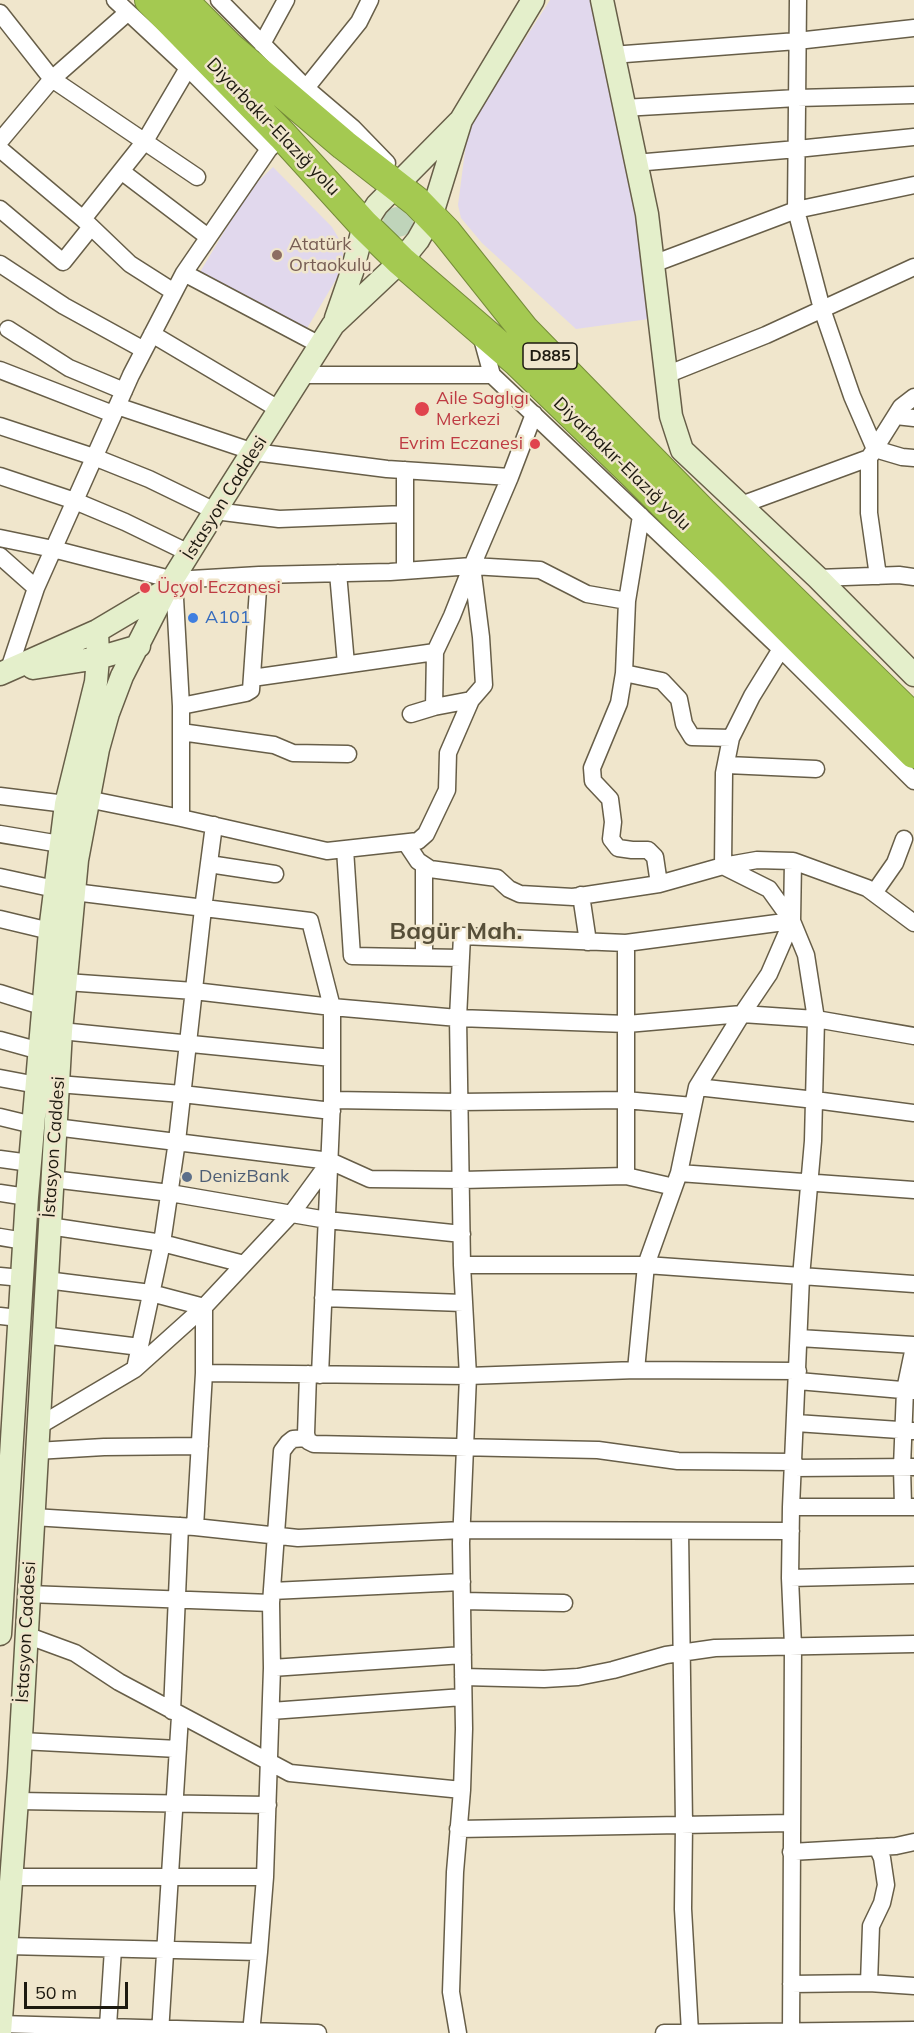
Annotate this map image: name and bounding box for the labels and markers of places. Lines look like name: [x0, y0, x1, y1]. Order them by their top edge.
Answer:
place label: Atatürk Ortaokulu: [289, 234, 372, 276]
marker: Atatürk Ortaokulu: [270, 248, 284, 262]
place label: Aile Saglıgı Merkezi: [436, 388, 529, 430]
marker: Aile Saglıgı Merkezi: [413, 400, 431, 418]
place label: Evrim Eczanesi: [399, 433, 523, 455]
marker: Evrim Eczanesi: [528, 437, 542, 451]
place label: Üçyol Eczanesi: [157, 577, 281, 599]
marker: Üçyol Eczanesi: [138, 581, 152, 595]
place label: A101: [205, 607, 251, 629]
marker: A101: [186, 611, 200, 625]
place label: DenizBank: [199, 1166, 289, 1188]
marker: DenizBank: [180, 1170, 194, 1184]

